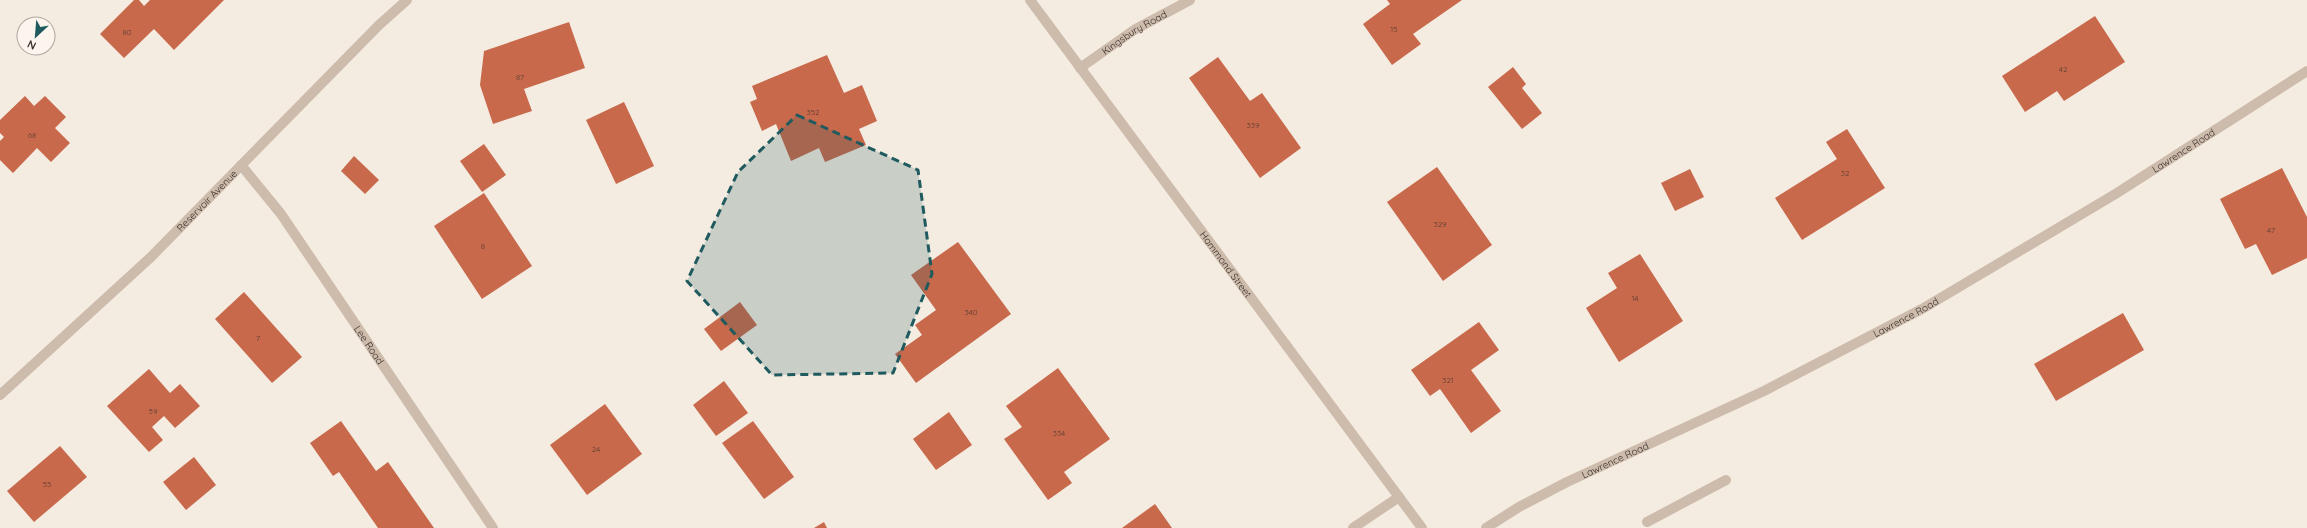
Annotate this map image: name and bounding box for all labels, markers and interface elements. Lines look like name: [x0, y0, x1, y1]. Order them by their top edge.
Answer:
street label: Kingsbury Road: [1099, 7, 1169, 57]
north arrow: [16, 16, 56, 56]
house number: 15: [1390, 24, 1398, 34]
house number: 80: [122, 27, 132, 37]
text: N: [25, 37, 38, 53]
house number: 42: [2059, 64, 2068, 74]
house number: 87: [516, 72, 524, 82]
house number: 352: [807, 107, 820, 117]
house number: 339: [1247, 120, 1260, 130]
street label: Lawrence Road: [2149, 125, 2217, 175]
house number: 68: [28, 130, 36, 140]
street label: Reservoir Avenue: [174, 167, 240, 234]
house number: 32: [1841, 168, 1850, 178]
house number: 329: [1433, 219, 1447, 229]
house number: 47: [2267, 225, 2275, 235]
street label: Hammond Street: [1197, 228, 1255, 300]
house number: 8: [481, 241, 485, 251]
house number: 14: [1631, 293, 1639, 303]
street label: Lawrence Road: [1871, 294, 1941, 340]
house number: 340: [964, 307, 978, 317]
street label: Lee Road: [352, 323, 387, 367]
house number: 7: [256, 333, 260, 343]
house number: 321: [1442, 375, 1454, 385]
house number: 59: [149, 406, 158, 416]
house number: 334: [1053, 428, 1065, 438]
street label: Lawrence Road: [1579, 439, 1650, 481]
house number: 24: [592, 444, 600, 454]
house number: 53: [43, 479, 51, 489]

